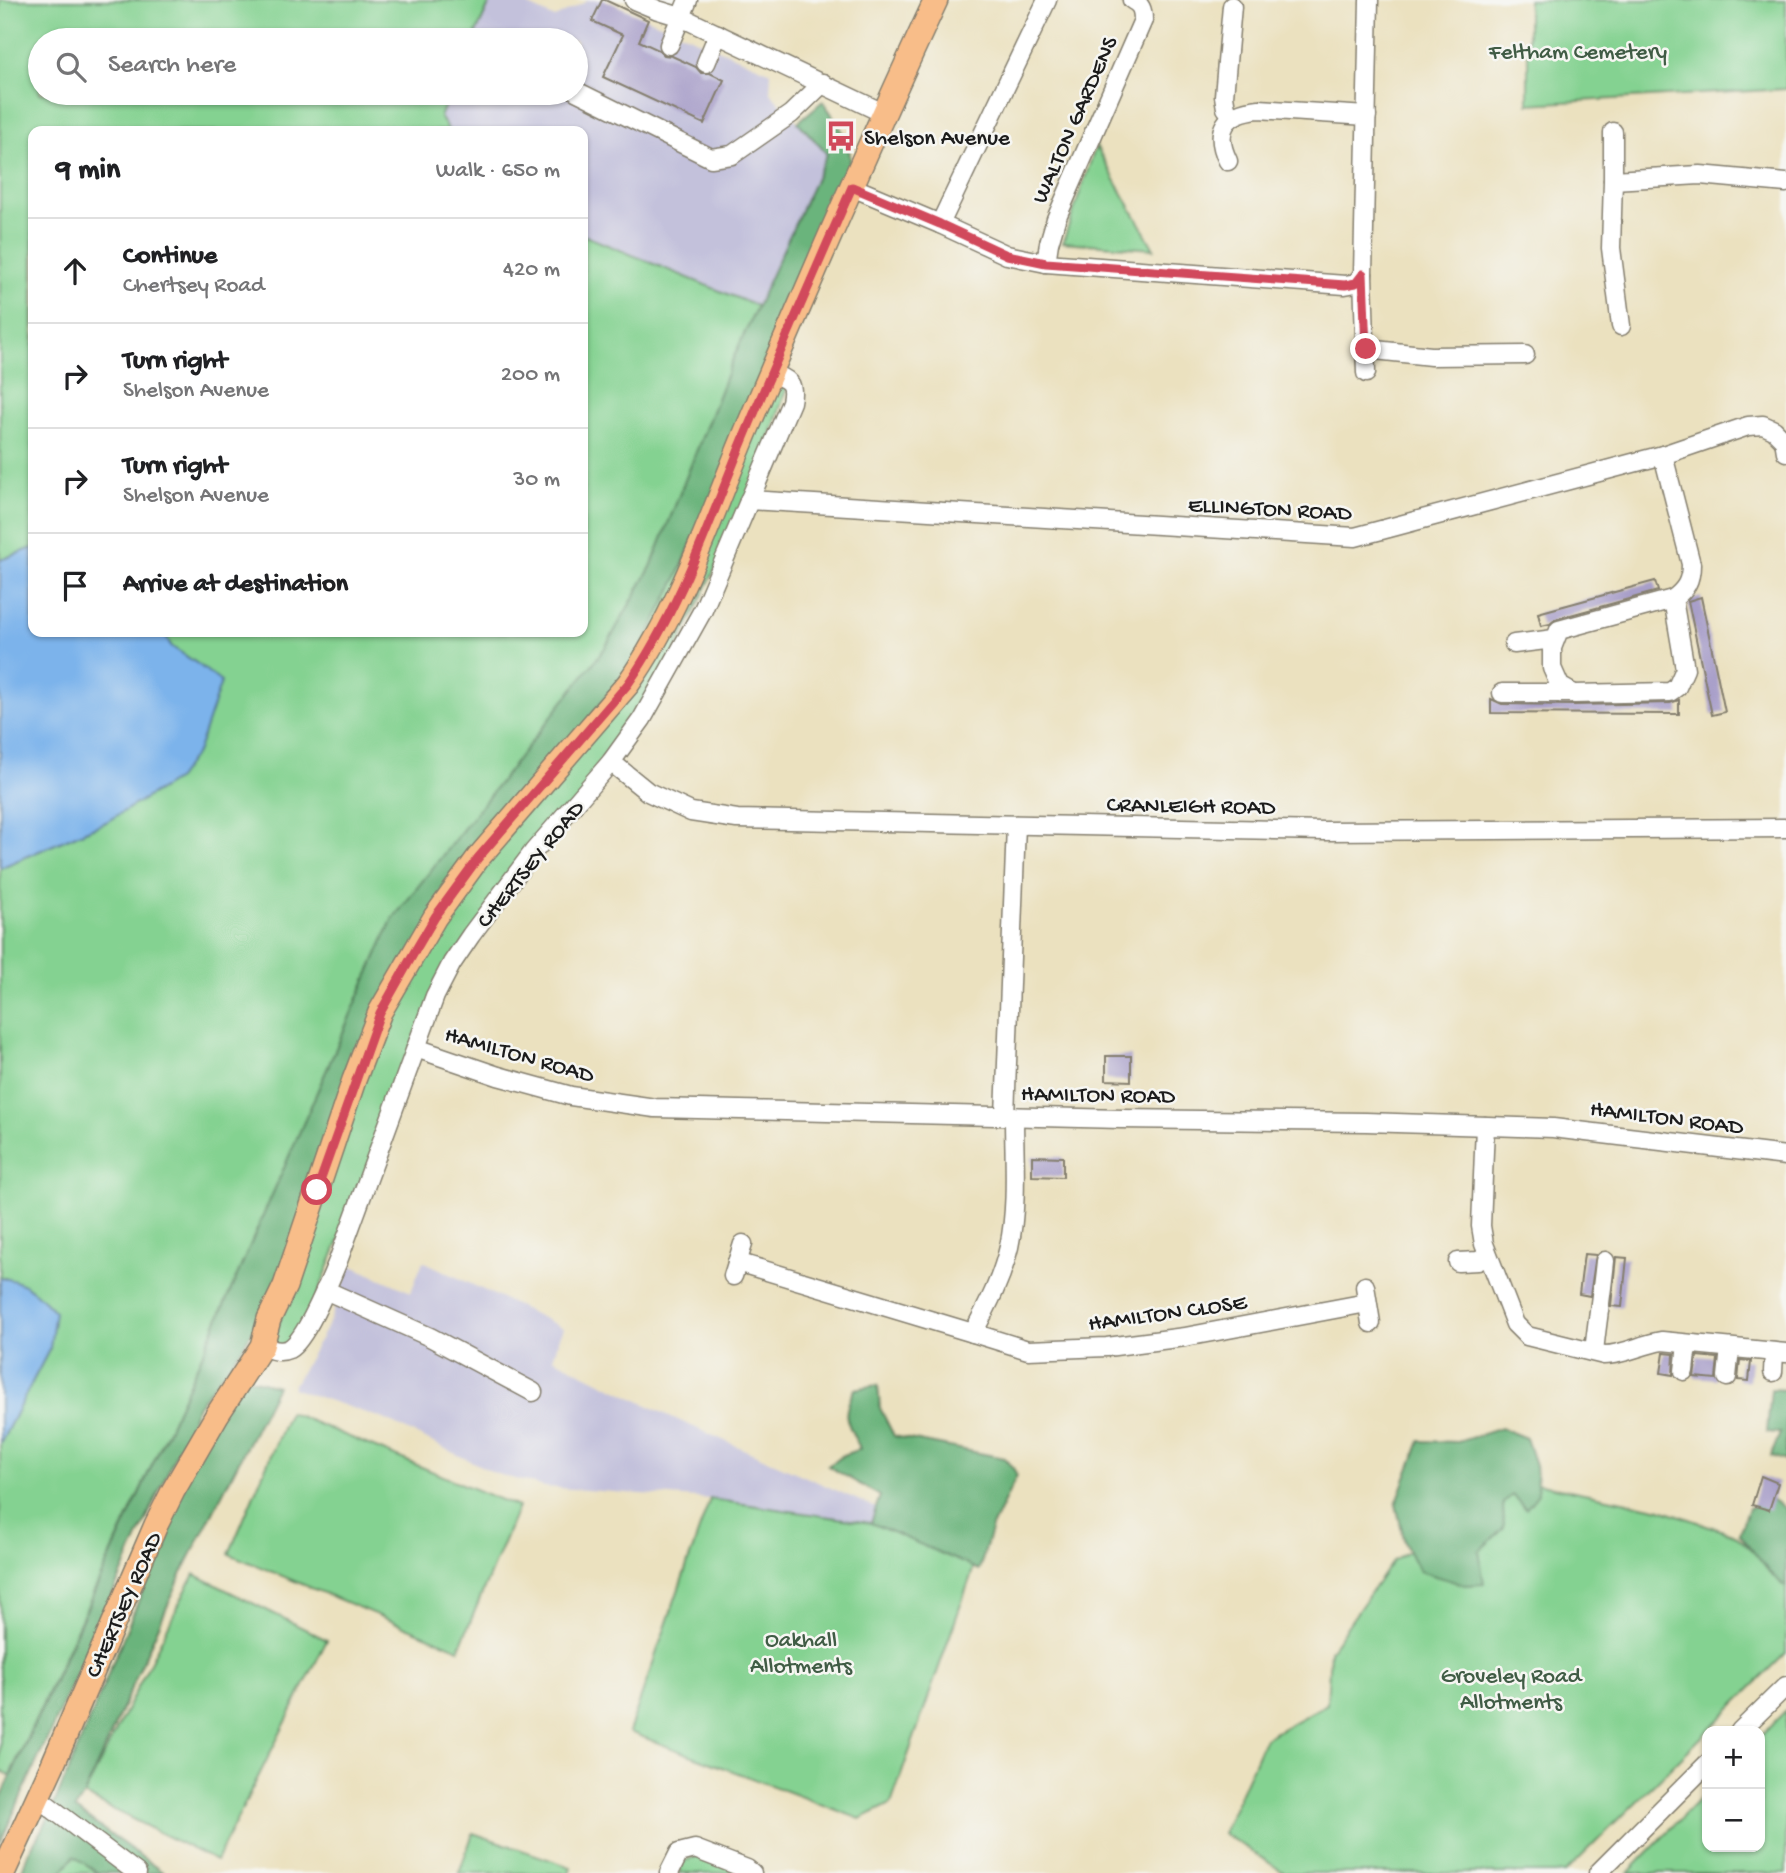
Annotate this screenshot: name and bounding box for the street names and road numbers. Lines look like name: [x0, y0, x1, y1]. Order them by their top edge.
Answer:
street label: WALTON GARDENS: [1027, 32, 1125, 208]
street label: ELLINGTON ROAD: [1187, 493, 1353, 528]
street label: CRANLEIGH ROAD: [1106, 793, 1277, 822]
street label: CHERTSEY ROAD: [472, 795, 592, 934]
street label: HAMILTON ROAD: [441, 1022, 598, 1091]
street label: HAMILTON ROAD: [1021, 1082, 1176, 1111]
street label: HAMILTON ROAD: [1588, 1097, 1746, 1142]
street label: HAMILTON CLOSE: [1087, 1290, 1250, 1339]
street label: CHERTSEY ROAD: [81, 1528, 170, 1682]

